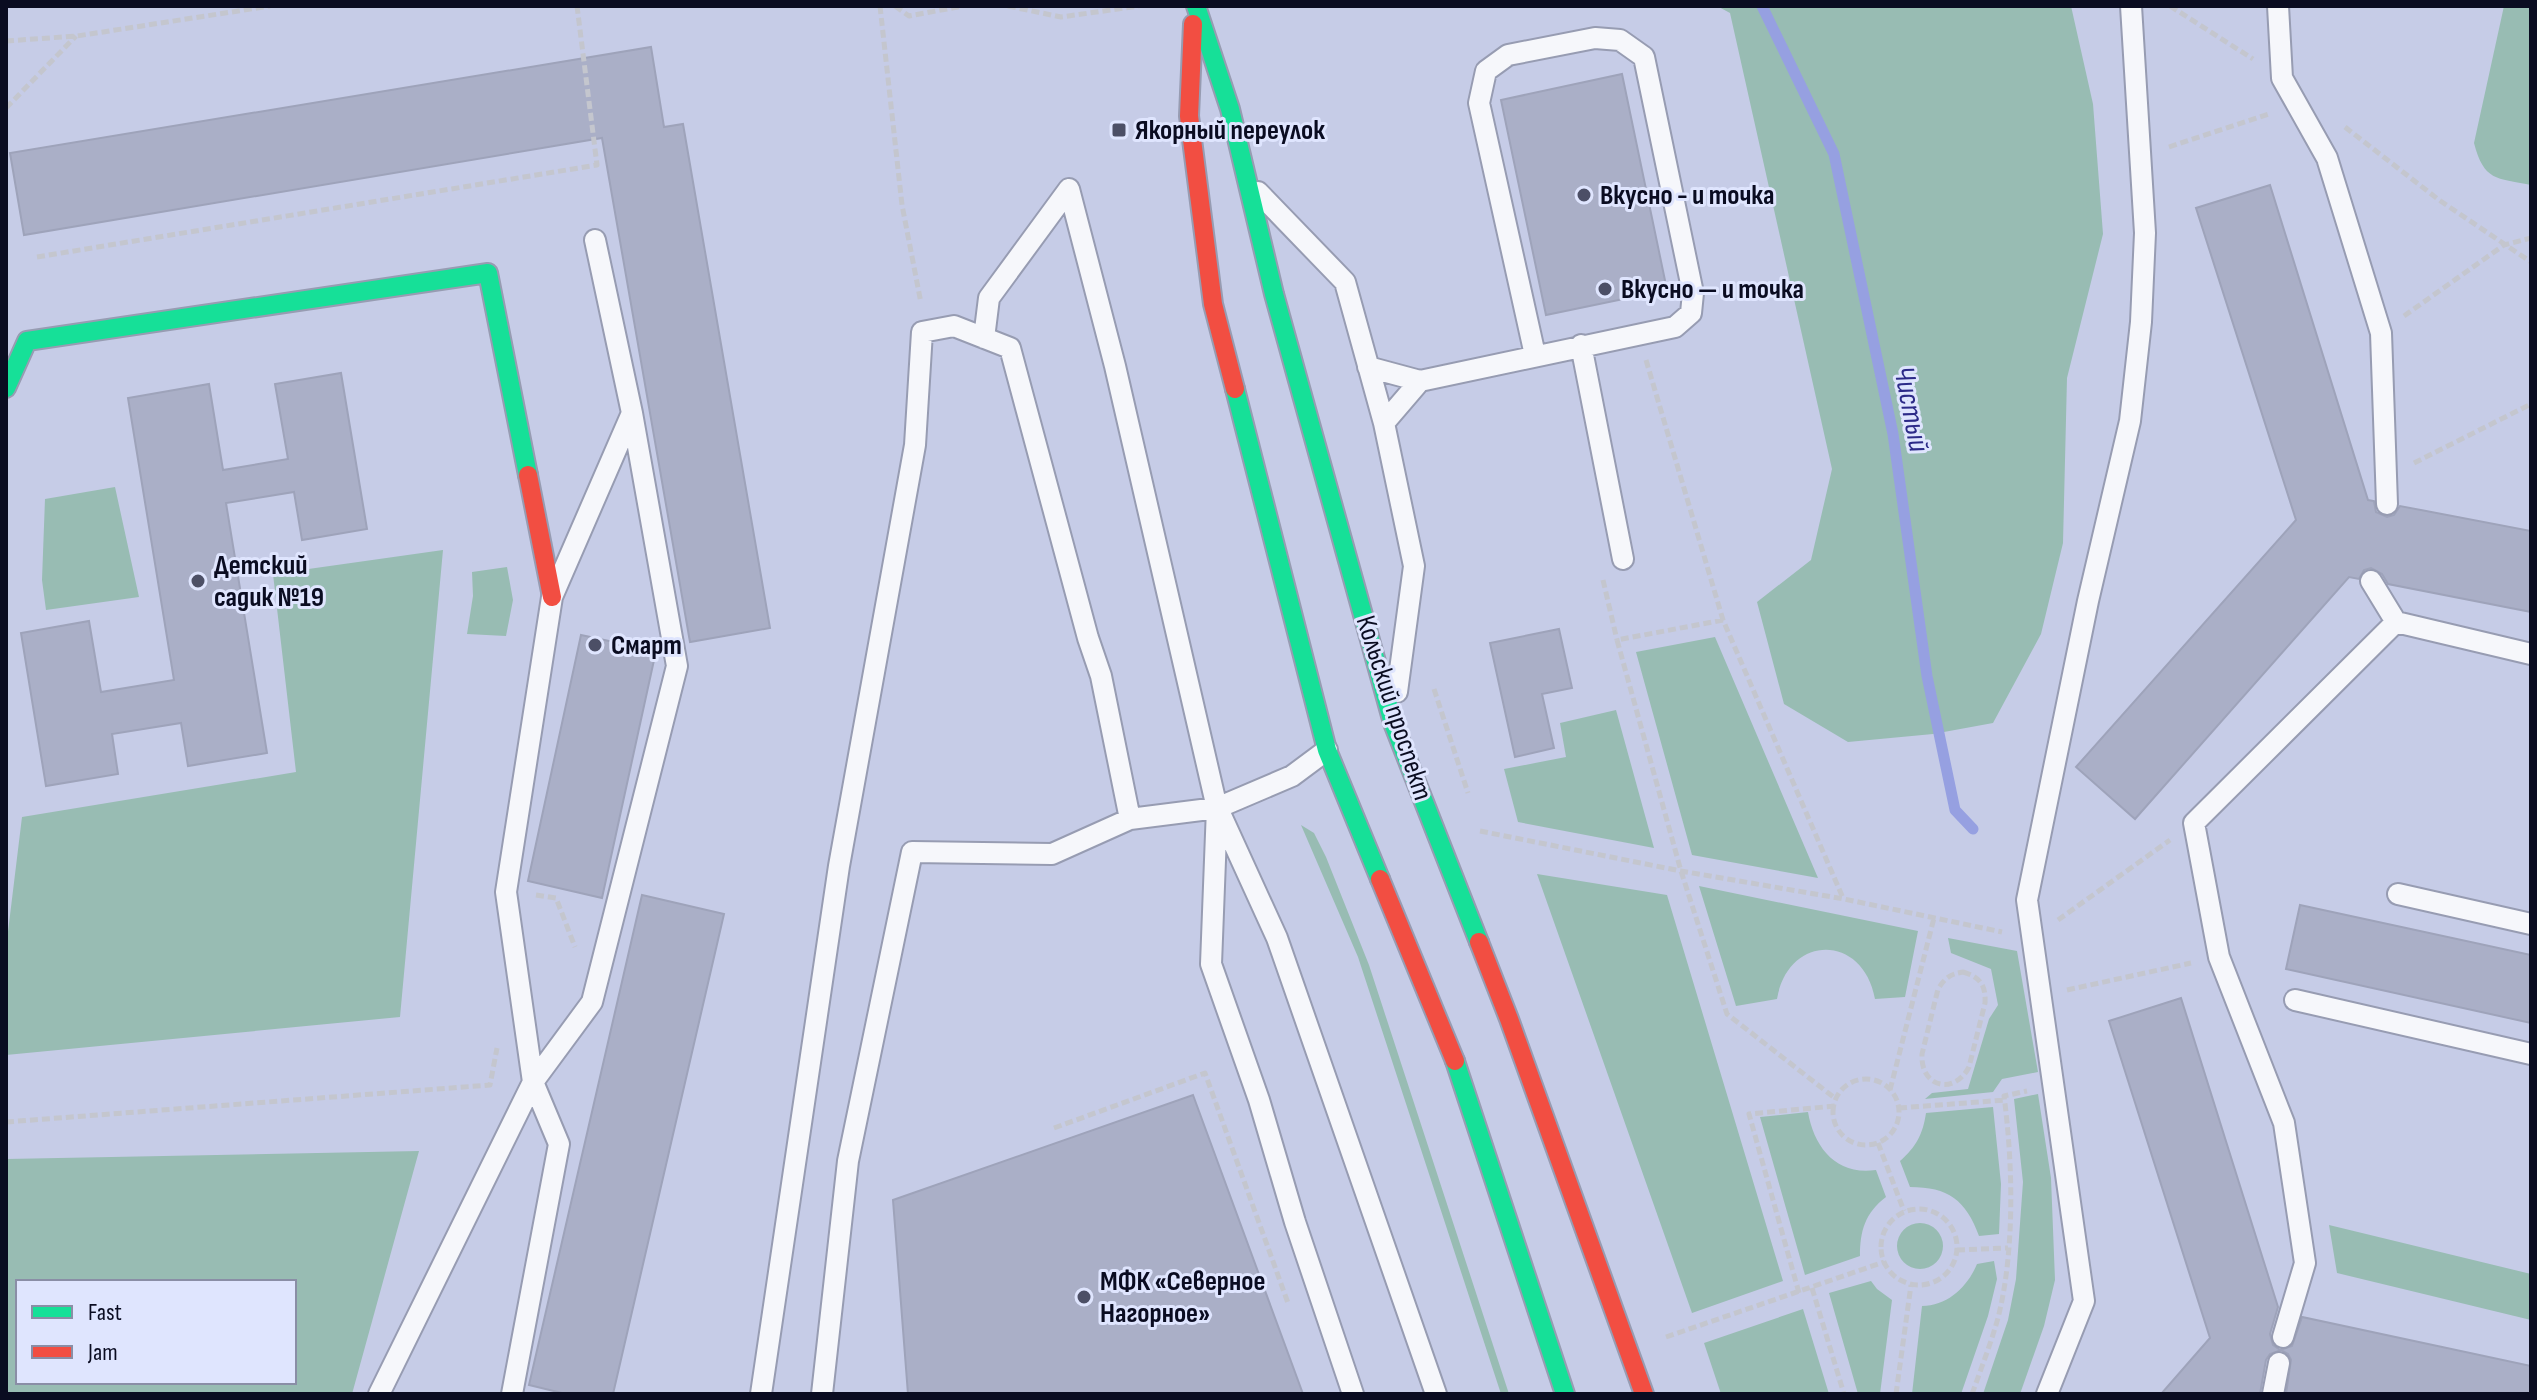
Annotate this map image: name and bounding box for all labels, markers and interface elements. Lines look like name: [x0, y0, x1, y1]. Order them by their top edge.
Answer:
place label: Якорный переулок: [1135, 114, 1325, 147]
marker: Якорный переулок: [1110, 121, 1128, 139]
place label: Вкусно - и точка: [1600, 179, 1774, 212]
marker: Вкусно - и точка: [1575, 186, 1593, 204]
place label: Вкусно — и точка: [1621, 273, 1804, 306]
marker: Вкусно — и точка: [1596, 280, 1614, 298]
water label: Чистый: [1885, 363, 1937, 455]
place label: Детский садик №19: [214, 549, 324, 614]
marker: Детский садик №19: [189, 572, 207, 590]
street label: Кольский проспект: [1349, 612, 1439, 804]
place label: Смарт: [611, 629, 682, 662]
marker: Смарт: [586, 636, 604, 654]
place label: МФК «Северное Нагорное»: [1100, 1265, 1265, 1330]
legend: [16, 1280, 296, 1384]
marker: МФК «Северное Нагорное»: [1075, 1288, 1093, 1306]
text: Fast: [88, 1298, 122, 1327]
text: Jam: [87, 1338, 118, 1367]

